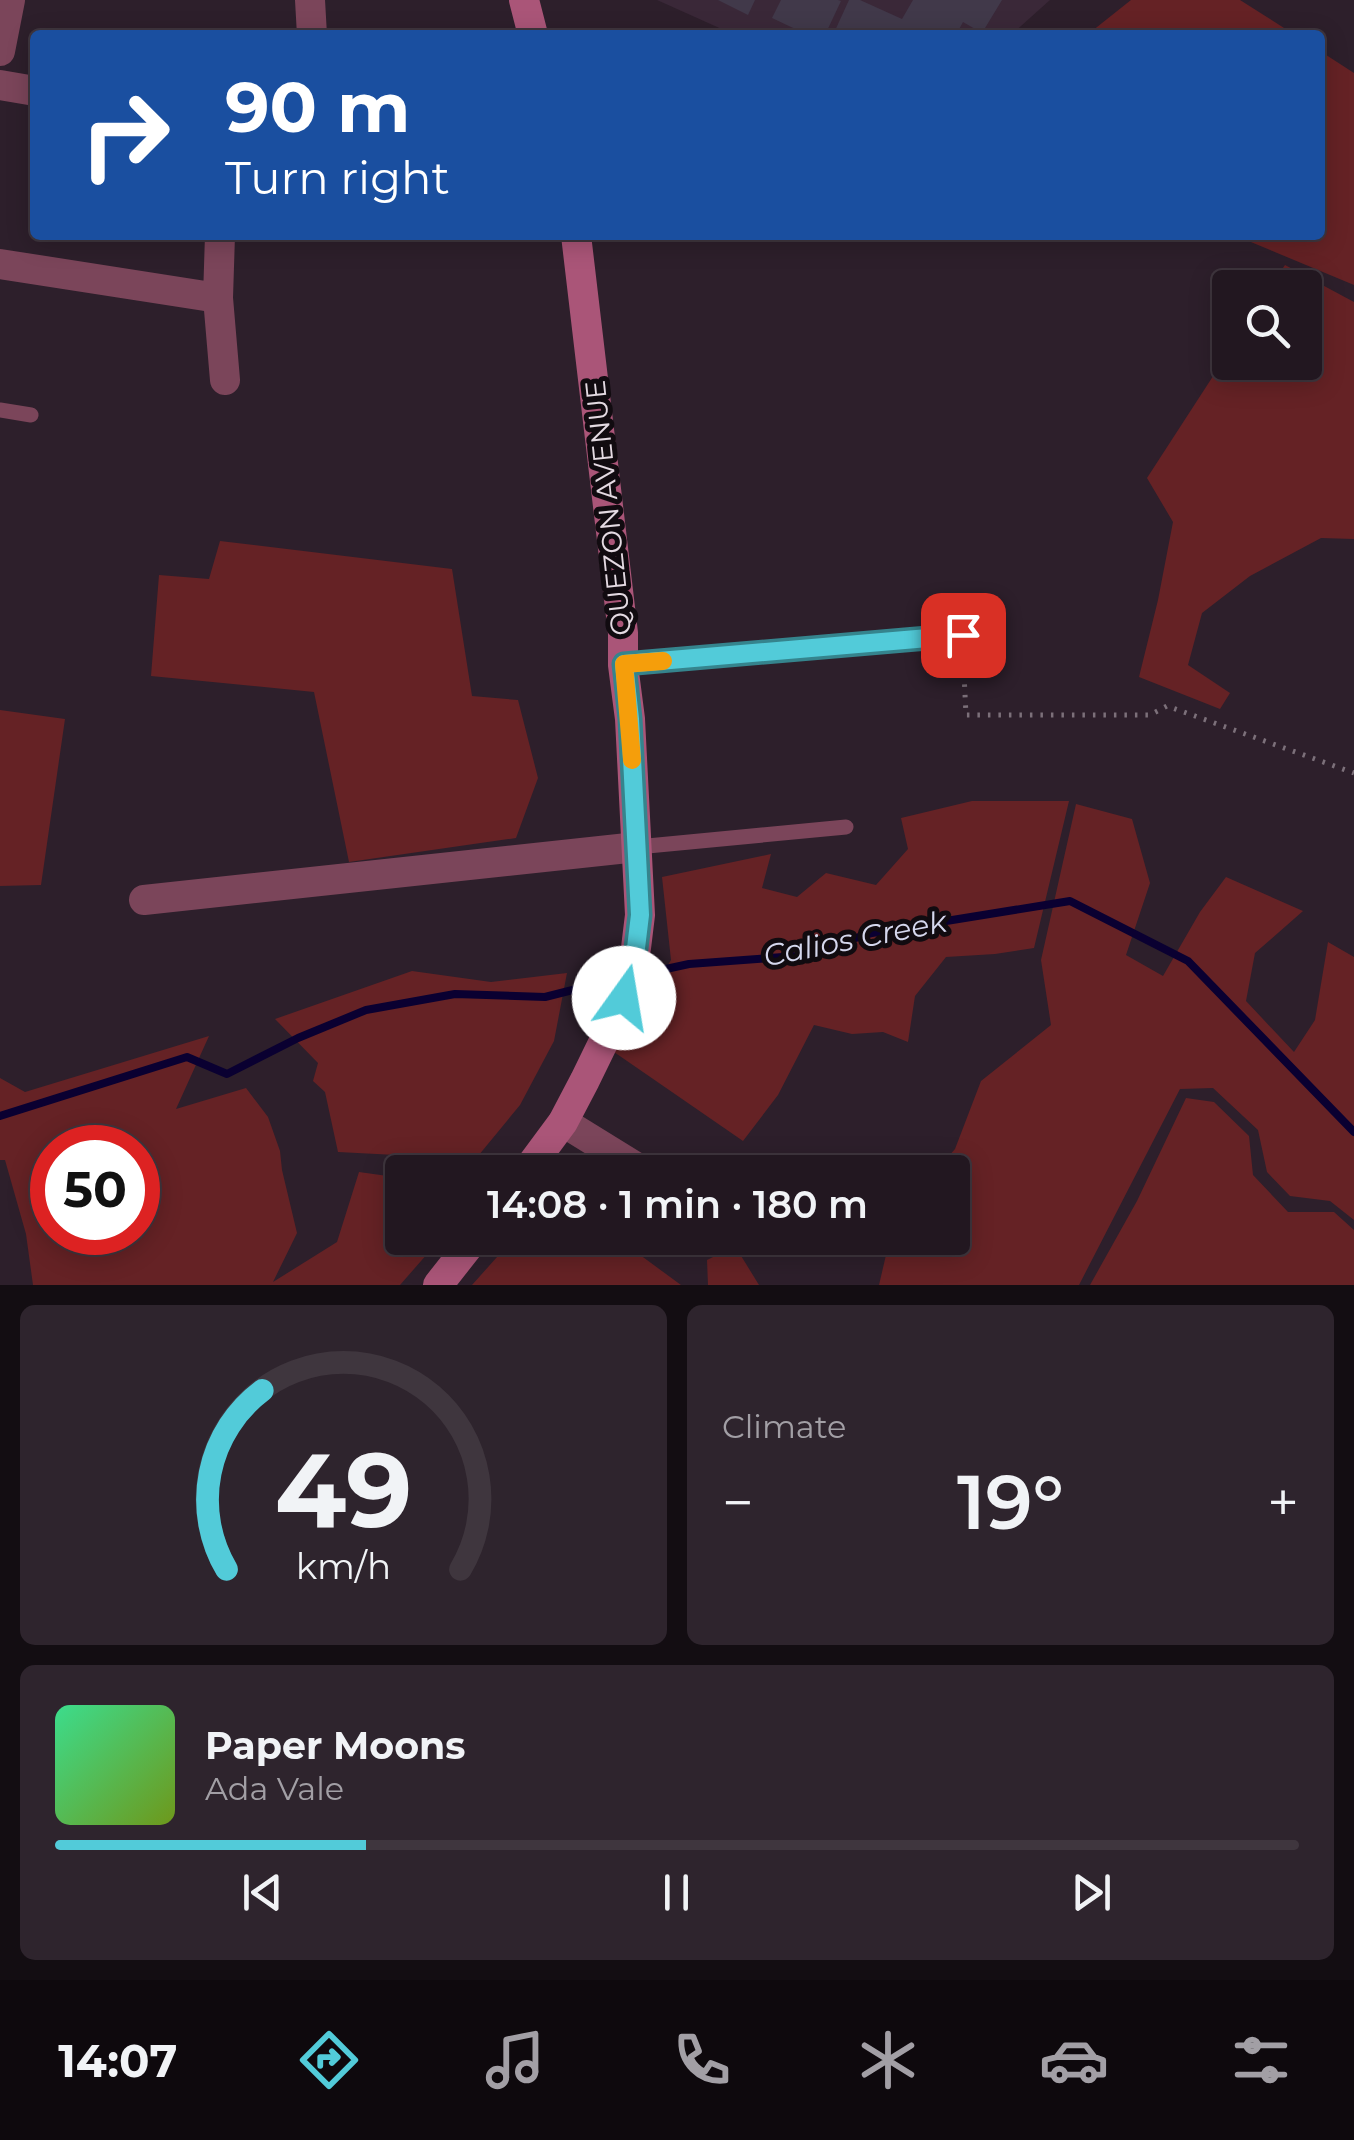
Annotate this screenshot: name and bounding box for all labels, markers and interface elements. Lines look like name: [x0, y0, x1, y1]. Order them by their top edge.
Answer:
text: 90 m: [225, 64, 410, 150]
icon: right: [60, 70, 190, 200]
text: Turn right: [225, 150, 450, 205]
map controls: [1212, 270, 1322, 380]
button: search: [1212, 270, 1322, 380]
street label: QUEZON AVENUE: [578, 379, 638, 637]
pin: [921, 593, 1006, 678]
icon: arrive: [936, 608, 991, 663]
water label: Calios Creek: [760, 902, 951, 974]
position arrow: [572, 946, 676, 1050]
speed limit sign: 50: [30, 1125, 160, 1255]
text: 14:08 · 1 min · 180 m: [487, 1181, 868, 1228]
text: Climate: [722, 1407, 846, 1446]
text: 49: [275, 1426, 412, 1553]
text: 19°: [957, 1456, 1064, 1548]
text: −: [722, 1469, 754, 1536]
text: +: [1267, 1469, 1299, 1536]
text: km/h: [296, 1544, 391, 1588]
text: Paper Moons: [205, 1722, 466, 1769]
text: Ada Vale: [205, 1769, 344, 1808]
icon: previous: [235, 1865, 290, 1920]
icon: pause: [649, 1865, 704, 1920]
icon: next: [1064, 1865, 1119, 1920]
icon: directions: [294, 2025, 364, 2095]
icon: music: [480, 2025, 550, 2095]
icon: phone: [667, 2025, 737, 2095]
icon: climate: [853, 2025, 923, 2095]
icon: car: [1039, 2025, 1109, 2095]
icon: filters: [1226, 2025, 1296, 2095]
text: 14:07: [58, 2033, 177, 2088]

